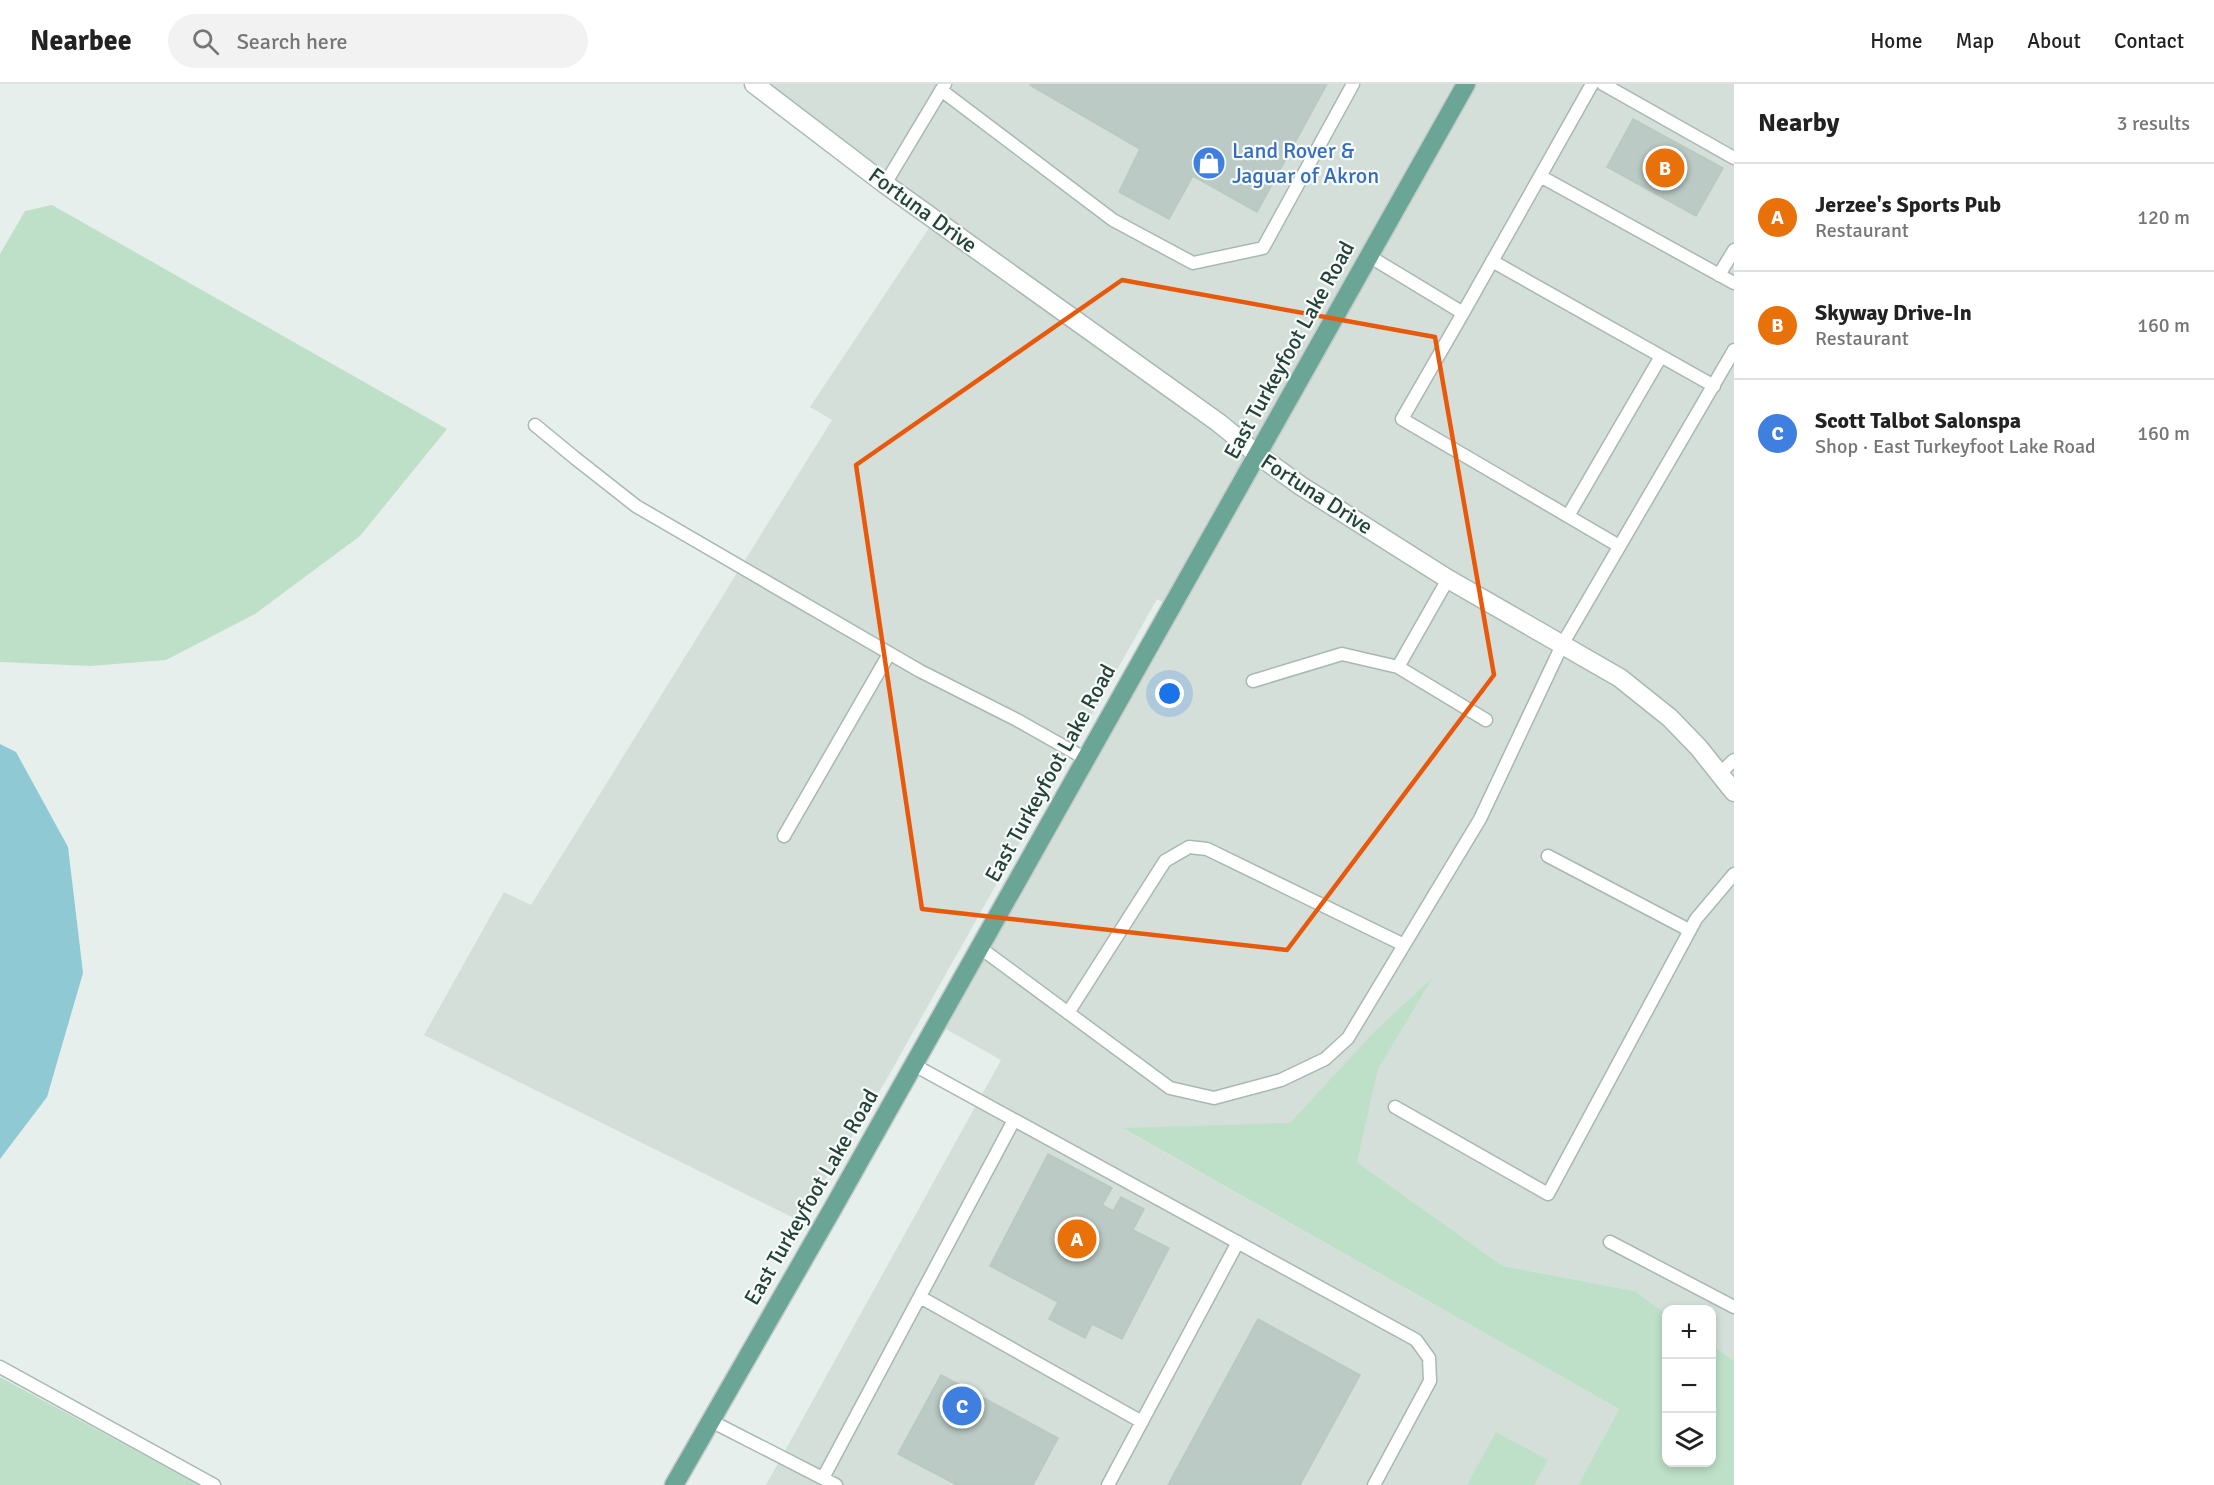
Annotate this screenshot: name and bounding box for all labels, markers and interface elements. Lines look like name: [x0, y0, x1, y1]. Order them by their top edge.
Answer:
search box: [168, 14, 588, 68]
text: Nearbee: [30, 24, 132, 58]
icon: search: [189, 25, 222, 58]
text: Search here: [237, 28, 348, 55]
text: Home: [1870, 28, 1923, 54]
text: Map: [1956, 28, 1994, 54]
text: About: [2027, 28, 2081, 54]
text: Contact: [2114, 28, 2184, 54]
text: Nearby: [1758, 107, 1839, 139]
text: 3 results: [2117, 111, 2190, 136]
place label: Land Rover & Jaguar of Akron: [1232, 137, 1379, 189]
shop icon: Land Rover & Jaguar of Akron: [1191, 145, 1227, 181]
pin: B: [1646, 146, 1684, 190]
street label: Fortuna Drive: [863, 162, 983, 258]
text: Jerzee's Sports Pub: [1815, 191, 2001, 218]
text: A: [1771, 205, 1784, 230]
text: 120 m: [2137, 205, 2190, 230]
text: Restaurant: [1815, 218, 1909, 243]
street label: East Turkeyfoot Lake Road: [1218, 236, 1360, 464]
text: Skyway Drive-In: [1815, 299, 1972, 326]
text: B: [1771, 313, 1784, 338]
text: 160 m: [2137, 313, 2190, 338]
text: Restaurant: [1815, 326, 1909, 351]
text: Scott Talbot Salonspa: [1815, 407, 2021, 434]
text: C: [1771, 421, 1784, 446]
text: 160 m: [2137, 421, 2190, 446]
text: Shop · East Turkeyfoot Lake Road: [1815, 434, 2096, 459]
street label: Fortuna Drive: [1256, 448, 1378, 540]
street label: East Turkeyfoot Lake Road: [979, 659, 1121, 887]
your location: [1155, 679, 1184, 708]
street label: East Turkeyfoot Lake Road: [738, 1084, 884, 1310]
pin: A: [1058, 1216, 1096, 1262]
map controls: [1662, 1305, 1716, 1467]
button: +: [1662, 1305, 1716, 1359]
button: −: [1662, 1359, 1716, 1413]
pin: C: [942, 1384, 982, 1428]
button: layers: [1662, 1413, 1716, 1467]

